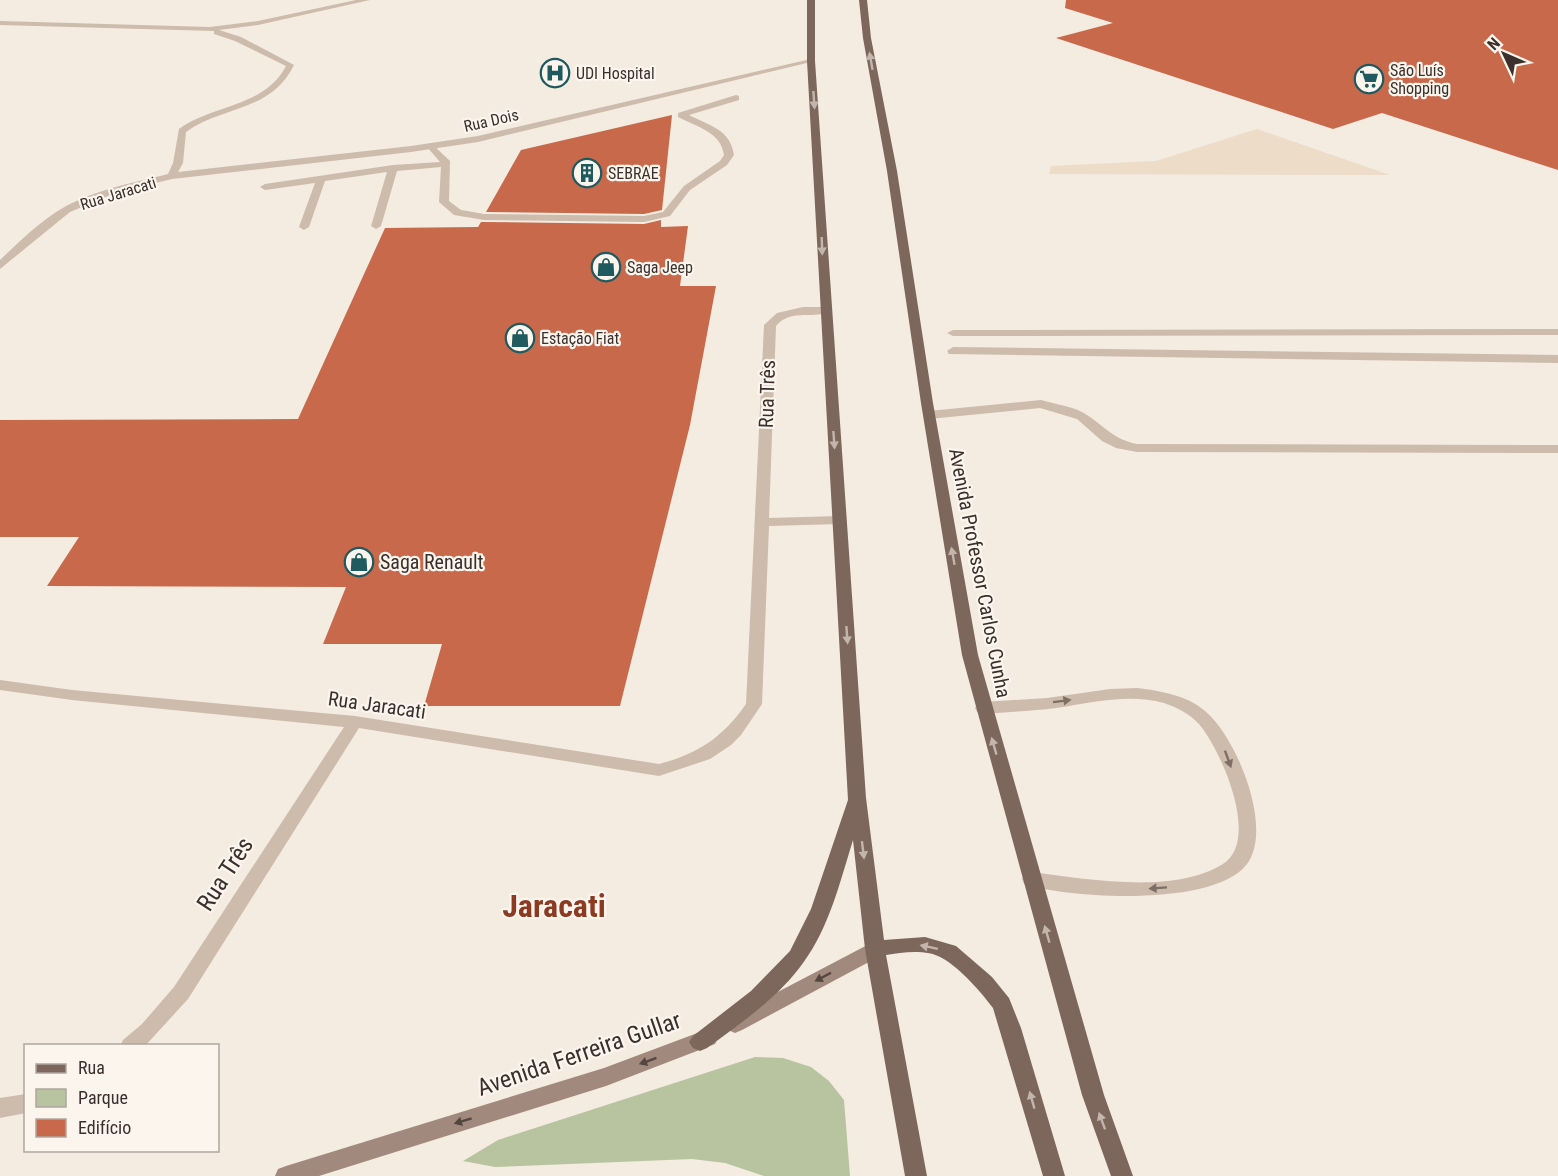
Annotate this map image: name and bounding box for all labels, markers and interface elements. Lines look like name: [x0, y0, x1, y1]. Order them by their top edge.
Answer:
north arrow: [1474, 24, 1534, 84]
text: N: [1483, 34, 1504, 54]
one-way arrow: [867, 52, 876, 71]
hospital icon: UDI Hospital: [539, 57, 571, 89]
place label: São Luís Shopping: [1390, 61, 1449, 98]
supermarket icon: São Luís Shopping: [1353, 63, 1385, 95]
place label: UDI Hospital: [576, 64, 655, 83]
one-way arrow: [809, 91, 818, 110]
street label: Rua Dois: [462, 105, 520, 136]
building icon: SEBRAE: [571, 157, 603, 189]
place label: SEBRAE: [608, 164, 659, 183]
street label: Rua Jaracati: [78, 173, 159, 214]
one-way arrow: [818, 236, 827, 255]
shop icon: Saga Jeep: [590, 251, 622, 283]
place label: Saga Jeep: [627, 258, 693, 277]
shop icon: Estação Fiat: [504, 322, 536, 354]
place label: Estação Fiat: [541, 329, 619, 348]
street label: Rua Três: [754, 360, 780, 428]
one-way arrow: [829, 431, 838, 450]
street label: Avenida Professor Carlos Cunha: [944, 446, 1016, 700]
shop icon: Saga Renault: [343, 546, 375, 578]
one-way arrow: [948, 546, 957, 565]
place label: Saga Renault: [380, 550, 484, 574]
one-way arrow: [842, 625, 851, 644]
street label: Rua Jaracati: [327, 686, 427, 724]
one-way arrow: [1053, 696, 1072, 706]
one-way arrow: [989, 737, 998, 755]
one-way arrow: [1223, 750, 1233, 768]
street label: Rua Três: [191, 832, 259, 916]
one-way arrow: [859, 841, 868, 860]
one-way arrow: [1149, 883, 1168, 893]
district label: Jaracati: [502, 887, 606, 925]
one-way arrow: [1042, 925, 1051, 943]
one-way arrow: [919, 942, 938, 951]
one-way arrow: [815, 972, 832, 981]
street label: Avenida Ferreira Gullar: [473, 1006, 685, 1102]
legend: [24, 1044, 219, 1152]
text: Rua: [78, 1057, 105, 1078]
one-way arrow: [639, 1057, 657, 1067]
text: Parque: [78, 1087, 128, 1108]
one-way arrow: [1026, 1090, 1036, 1109]
one-way arrow: [1096, 1112, 1106, 1130]
text: Edifício: [78, 1117, 131, 1138]
one-way arrow: [454, 1117, 472, 1126]

